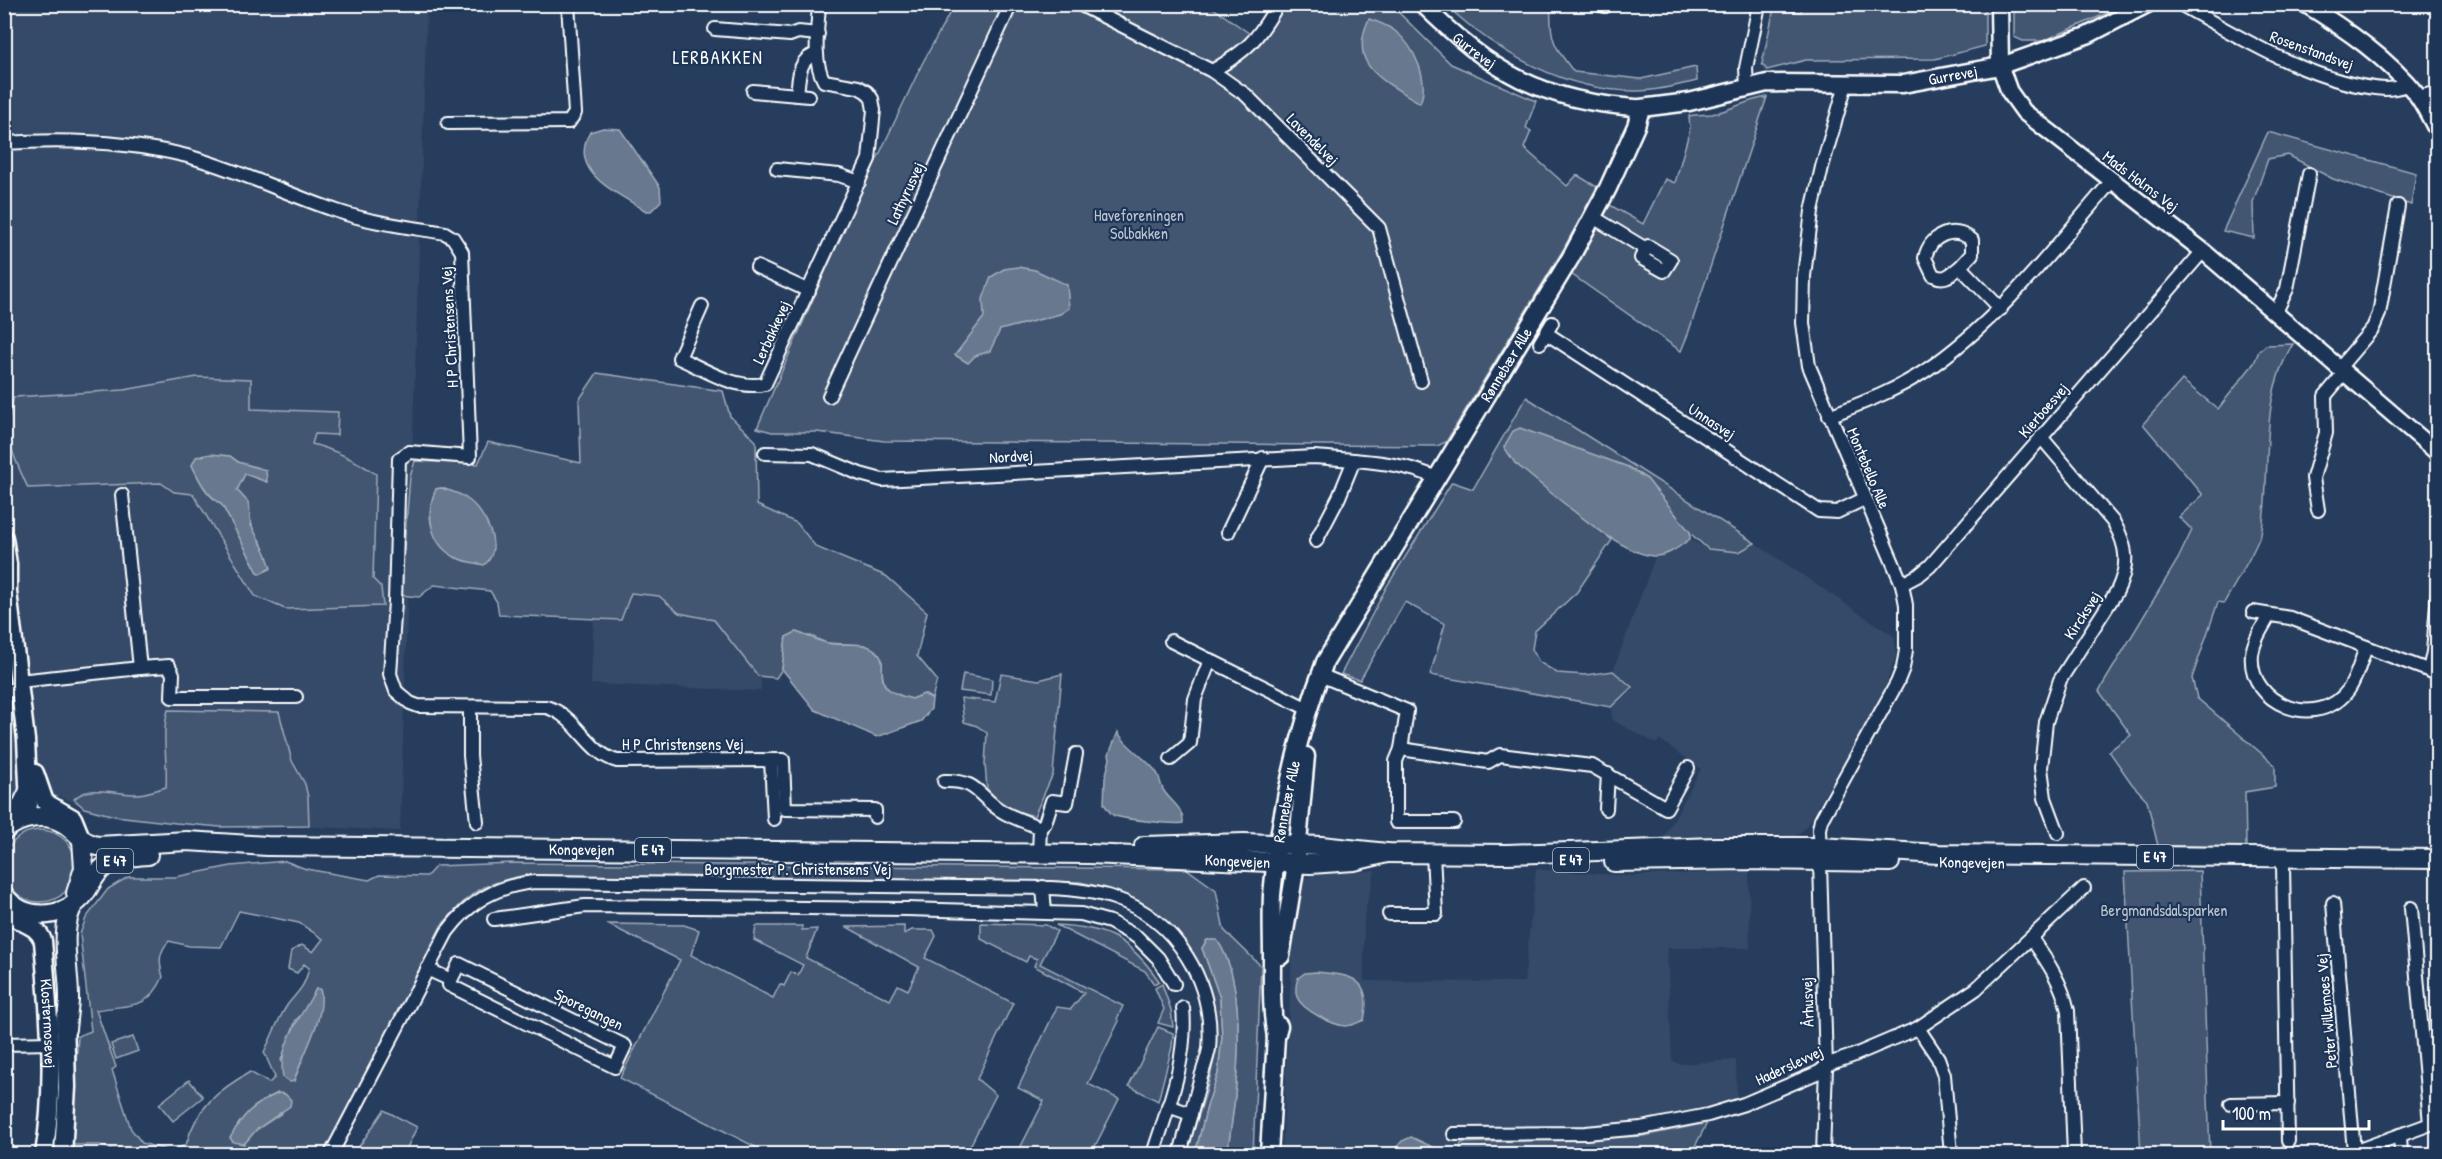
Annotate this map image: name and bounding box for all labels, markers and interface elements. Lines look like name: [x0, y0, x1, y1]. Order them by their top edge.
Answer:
street label: Rosenstandsvej: [2267, 25, 2357, 75]
street label: Gurrevej: [1448, 26, 1501, 74]
district label: LERBAKKEN: [673, 45, 763, 70]
street label: Gurrevej: [1926, 59, 1979, 90]
street label: Lavendelvej: [1282, 108, 1344, 170]
street label: Mads Holms Vej: [2098, 145, 2184, 217]
street label: Lathyrusvej: [881, 158, 929, 228]
park label: Haveforeningen Solbakken: [1094, 204, 1184, 244]
street label: H P Christensens Vej: [435, 266, 463, 388]
street label: Lerbakkevej: [747, 297, 795, 367]
street label: Rønnebær Alle: [1475, 323, 1537, 406]
street label: Kierboesvej: [2013, 378, 2073, 442]
street label: Unnasvej: [1684, 398, 1740, 444]
street label: Montebello Alle: [1842, 424, 1896, 513]
street label: Nordvej: [989, 444, 1033, 468]
street label: Kircksvej: [2058, 587, 2106, 643]
street label: H P Christensens Vej: [622, 733, 744, 755]
street label: Rønnebær Alle: [1267, 757, 1305, 844]
street label: Kongevejen: [549, 838, 615, 860]
road number: E 47: [635, 838, 671, 862]
road number: E 47: [2137, 845, 2173, 869]
street label: Kongevejen: [1204, 848, 1271, 873]
road number: E 47: [1553, 848, 1589, 872]
road number: E 47: [97, 849, 133, 873]
street label: Kongevejen: [1939, 850, 2005, 874]
street label: Borgmester P. Christensens Vej: [705, 858, 891, 880]
park label: Bergmandsdalsparken: [2101, 899, 2228, 921]
street label: Peter Willemoes Vej: [2310, 953, 2342, 1069]
street label: Århusvej: [1795, 977, 1819, 1027]
street label: Klostermosevej: [35, 978, 62, 1068]
street label: Sporegangen: [551, 983, 627, 1035]
street label: Haderslevvej: [1752, 1040, 1826, 1090]
scale bar: [2223, 1093, 2368, 1131]
text: 100 m: [2232, 1101, 2271, 1126]

